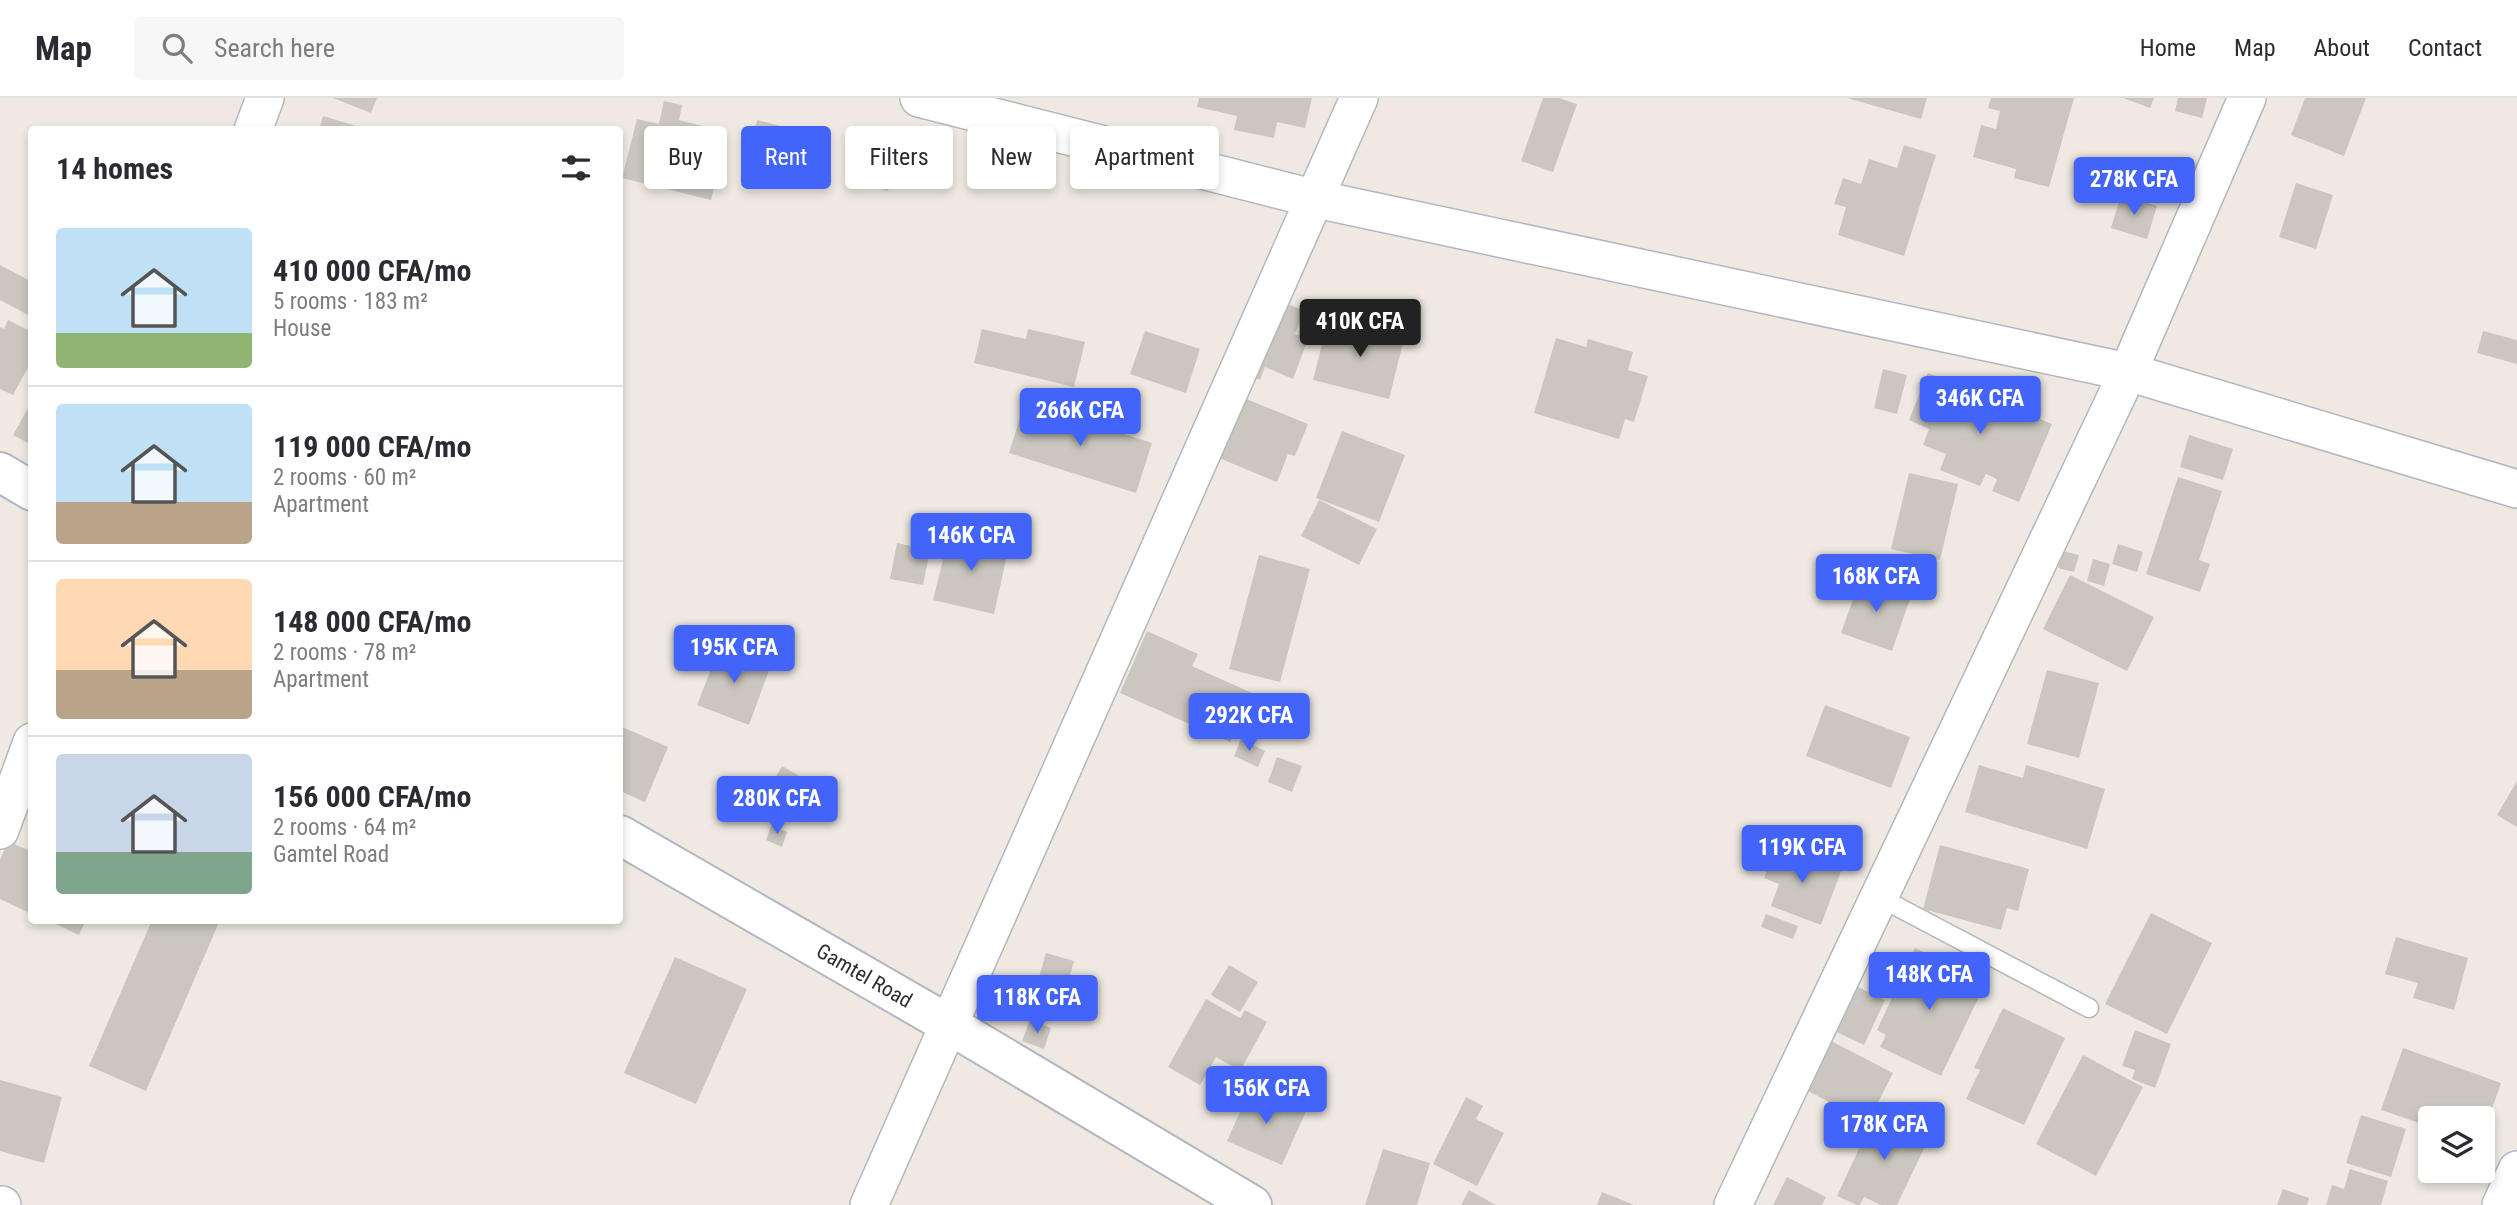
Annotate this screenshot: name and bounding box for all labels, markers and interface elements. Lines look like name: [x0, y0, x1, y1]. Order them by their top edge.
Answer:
search box: [134, 17, 624, 80]
text: Map: [35, 29, 92, 68]
icon: search: [158, 29, 196, 67]
text: Search here: [214, 33, 335, 63]
text: Home: [2140, 34, 2196, 62]
text: Map: [2234, 34, 2276, 62]
text: About: [2314, 34, 2370, 62]
text: Contact: [2408, 34, 2482, 62]
chip: Buy: [644, 126, 727, 189]
chip: Rent: [741, 126, 831, 189]
chip: Filters: [845, 126, 953, 189]
chip: New: [967, 126, 1056, 189]
chip: Apartment: [1070, 126, 1219, 189]
icon: filters: [557, 149, 595, 187]
text: 14 homes: [56, 151, 173, 186]
pin: 278K CFA: [2062, 158, 2206, 217]
text: 278K CFA: [2090, 166, 2178, 193]
text: 410 000 CFA/mo: [273, 253, 471, 288]
icon: home: [112, 256, 196, 340]
text: 5 rooms · 183 m²: [273, 288, 428, 315]
pin: 410K CFA: [1288, 300, 1432, 359]
text: 410K CFA: [1316, 308, 1404, 335]
text: House: [273, 315, 331, 342]
pin: 346K CFA: [1908, 376, 2052, 436]
text: 346K CFA: [1936, 385, 2024, 412]
pin: 266K CFA: [1008, 388, 1152, 448]
text: 266K CFA: [1036, 397, 1124, 424]
text: 119 000 CFA/mo: [273, 429, 471, 464]
icon: home: [112, 432, 196, 516]
text: 2 rooms · 60 m²: [273, 464, 416, 491]
text: Apartment: [273, 491, 369, 518]
pin: 146K CFA: [899, 514, 1043, 573]
text: 146K CFA: [927, 522, 1015, 549]
pin: 168K CFA: [1804, 554, 1948, 614]
text: 168K CFA: [1832, 563, 1920, 590]
text: 148 000 CFA/mo: [273, 604, 471, 639]
icon: home: [112, 607, 196, 691]
pin: 195K CFA: [662, 626, 806, 685]
text: 195K CFA: [690, 634, 778, 661]
text: 2 rooms · 78 m²: [273, 639, 416, 666]
text: Apartment: [273, 666, 369, 693]
pin: 292K CFA: [1177, 694, 1321, 753]
text: 292K CFA: [1205, 702, 1293, 729]
pin: 280K CFA: [705, 776, 849, 836]
text: 156 000 CFA/mo: [273, 779, 471, 814]
icon: home: [112, 782, 196, 866]
text: 280K CFA: [733, 785, 821, 812]
text: 2 rooms · 64 m²: [273, 814, 416, 841]
pin: 119K CFA: [1730, 826, 1874, 885]
text: 119K CFA: [1758, 834, 1846, 861]
text: Gamtel Road: [273, 841, 389, 868]
street label: Gamtel Road: [812, 939, 916, 1013]
pin: 148K CFA: [1857, 953, 2001, 1012]
text: 148K CFA: [1885, 961, 1973, 988]
pin: 118K CFA: [965, 976, 1109, 1035]
text: 118K CFA: [993, 984, 1081, 1011]
pin: 156K CFA: [1194, 1066, 1338, 1126]
text: 156K CFA: [1222, 1075, 1310, 1102]
pin: 178K CFA: [1812, 1102, 1956, 1162]
map controls: [2418, 1106, 2495, 1183]
button: layers: [2418, 1106, 2495, 1183]
text: 178K CFA: [1840, 1111, 1928, 1138]

